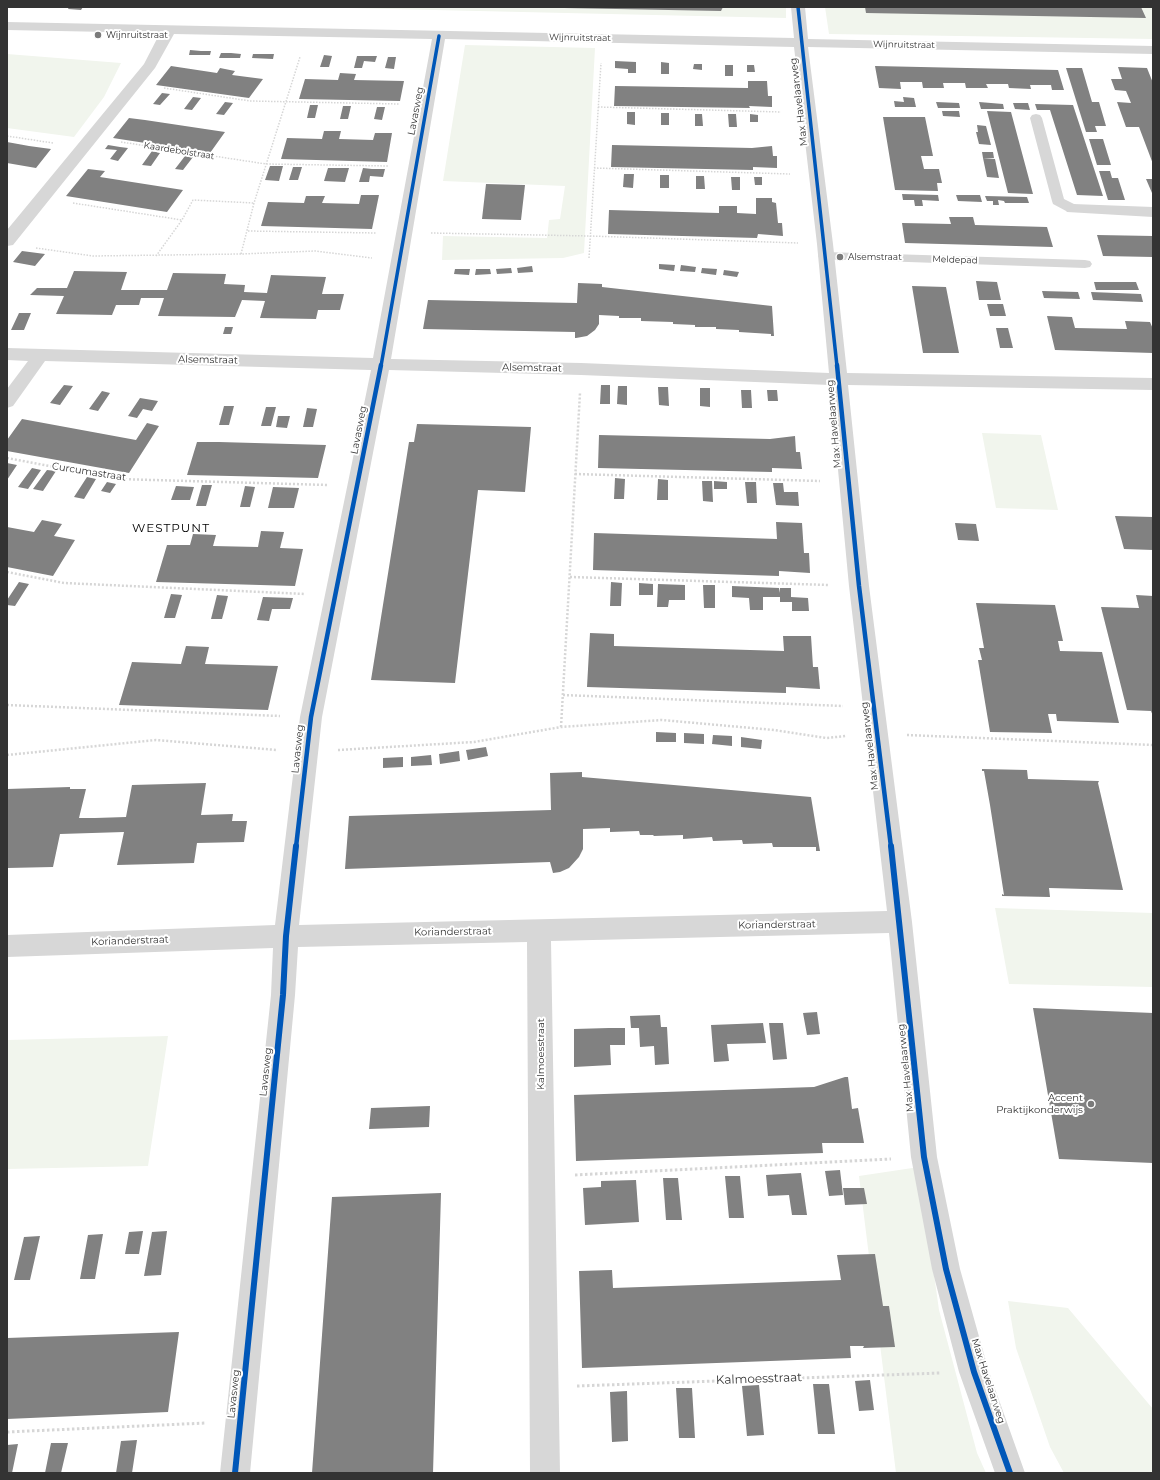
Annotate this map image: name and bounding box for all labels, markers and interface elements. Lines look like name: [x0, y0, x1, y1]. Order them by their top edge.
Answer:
marker: Wijnruitstraat: [93, 30, 103, 40]
place label: Wijnruitstraat: [106, 30, 168, 40]
street label: Wijnruitstraat: [549, 32, 611, 44]
street label: Wijnruitstraat: [873, 39, 935, 51]
street label: Max Havelaarweg: [788, 57, 810, 147]
street label: Lavasweg: [405, 86, 427, 136]
street label: Kaardebolstraat: [143, 140, 215, 162]
marker: Alsemstraat: [835, 252, 845, 262]
place label: Alsemstraat: [848, 252, 902, 262]
street label: Meldepad: [932, 254, 978, 266]
street label: Alsemstraat: [178, 353, 238, 367]
street label: Alsemstraat: [502, 361, 562, 375]
street label: Max Havelaarweg: [824, 379, 844, 469]
street label: Lavasweg: [348, 405, 370, 455]
street label: Curcumastraat: [51, 460, 127, 484]
district label: WESTPUNT: [132, 521, 210, 535]
street label: Max Havelaarweg: [859, 701, 881, 791]
street label: Lavasweg: [289, 724, 307, 774]
street label: Korianderstraat: [738, 918, 816, 932]
street label: Korianderstraat: [414, 925, 492, 939]
street label: Korianderstraat: [91, 934, 169, 948]
street label: Kalmoesstraat: [535, 1018, 547, 1090]
street label: Max Havelaarweg: [895, 1023, 917, 1113]
street label: Lavasweg: [257, 1047, 275, 1097]
place label: Accent Praktijkonderwijs: [996, 1092, 1083, 1116]
marker: Accent Praktijkonderwijs: [1086, 1099, 1096, 1109]
street label: Max Havelaarweg: [969, 1337, 1007, 1425]
street label: Lavasweg: [225, 1369, 243, 1419]
street label: Kalmoesstraat: [716, 1370, 802, 1388]

